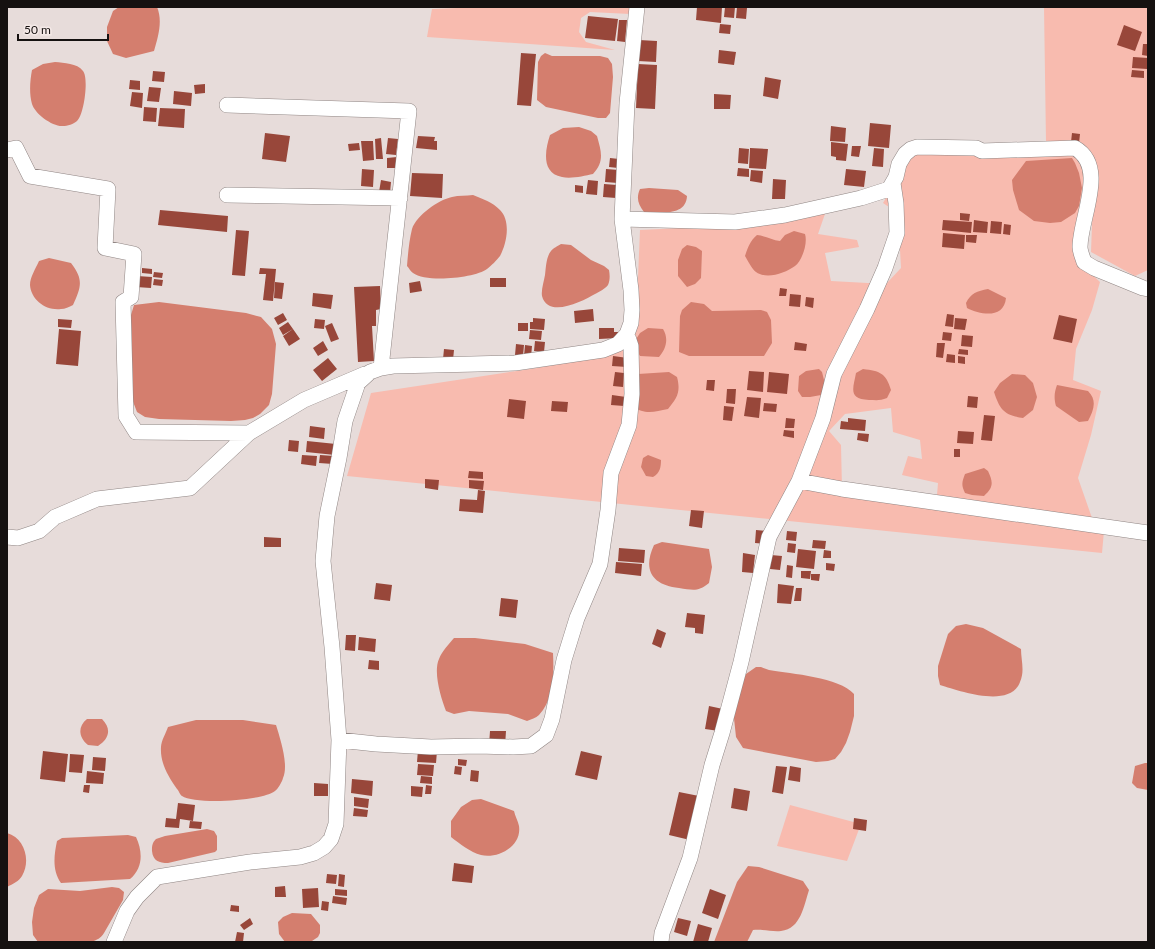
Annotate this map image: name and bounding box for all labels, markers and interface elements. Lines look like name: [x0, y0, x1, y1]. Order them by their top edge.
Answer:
scale bar: [18, 16, 108, 42]
text: 50 m: [24, 22, 51, 37]

